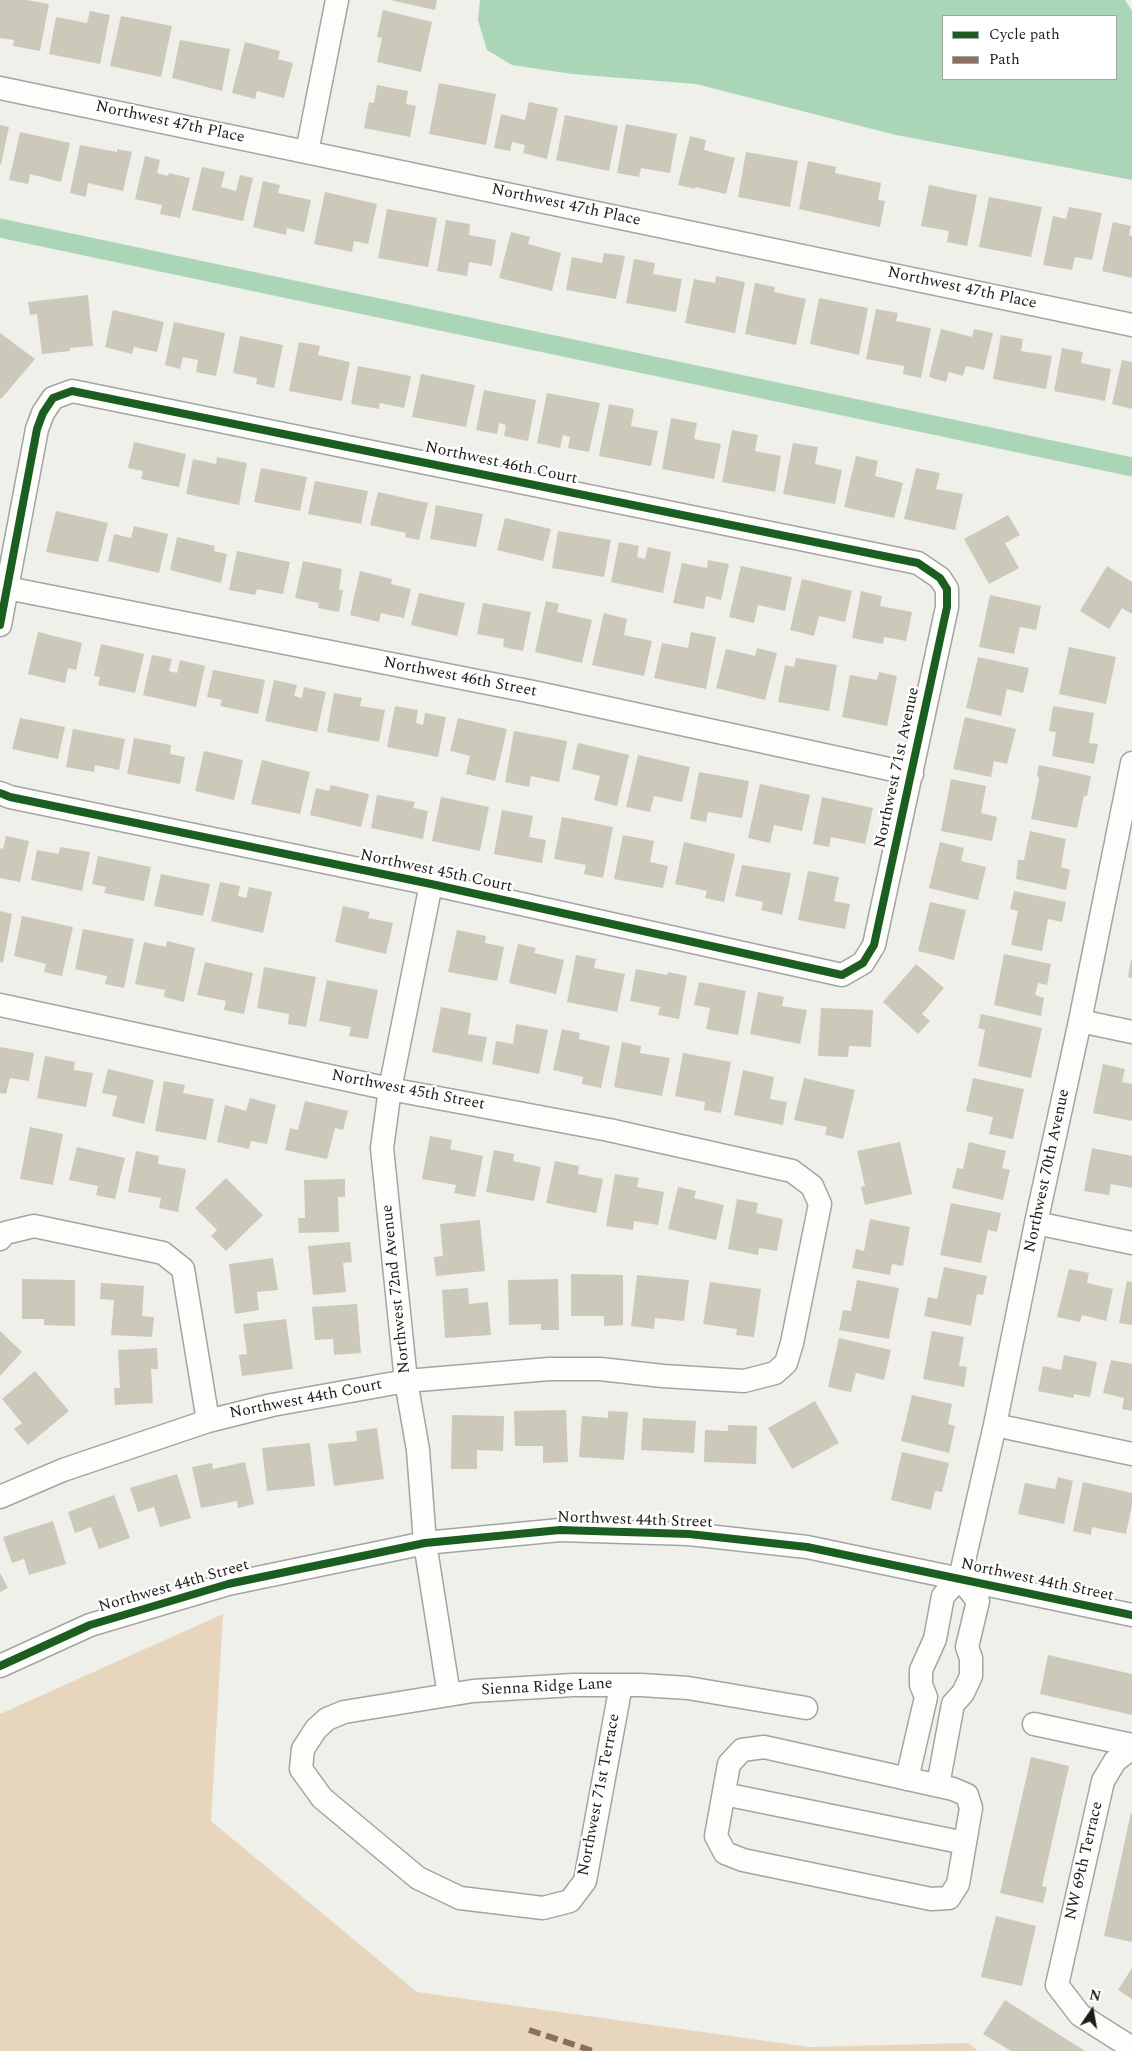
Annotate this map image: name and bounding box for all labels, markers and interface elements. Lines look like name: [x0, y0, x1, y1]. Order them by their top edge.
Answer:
legend: [942, 15, 1117, 80]
text: Cycle path: [989, 23, 1060, 46]
text: Path: [989, 48, 1020, 71]
street label: Northwest 47th Place: [94, 98, 246, 148]
street label: Northwest 47th Place: [490, 181, 642, 231]
street label: Northwest 47th Place: [886, 264, 1038, 314]
street label: Northwest 46th Court: [423, 438, 579, 490]
street label: Northwest 46th Street: [382, 654, 538, 702]
street label: Northwest 71st Avenue: [872, 686, 924, 850]
street label: Northwest 45th Court: [358, 846, 514, 898]
street label: Northwest 45th Street: [330, 1067, 486, 1115]
street label: Northwest 70th Avenue: [1021, 1088, 1075, 1254]
street label: Northwest 72nd Avenue: [379, 1204, 415, 1374]
street label: Northwest 44th Court: [228, 1376, 384, 1424]
street label: Northwest 44th Street: [557, 1509, 713, 1533]
street label: Northwest 44th Street: [959, 1555, 1115, 1607]
street label: Northwest 44th Street: [96, 1556, 252, 1618]
street label: Sienna Ridge Lane: [481, 1675, 613, 1701]
street label: Northwest 71st Terrace: [575, 1712, 625, 1878]
street label: NW 69th Terrace: [1062, 1800, 1108, 1922]
text: N: [1087, 1984, 1103, 2007]
north arrow: [1067, 1986, 1117, 2036]

